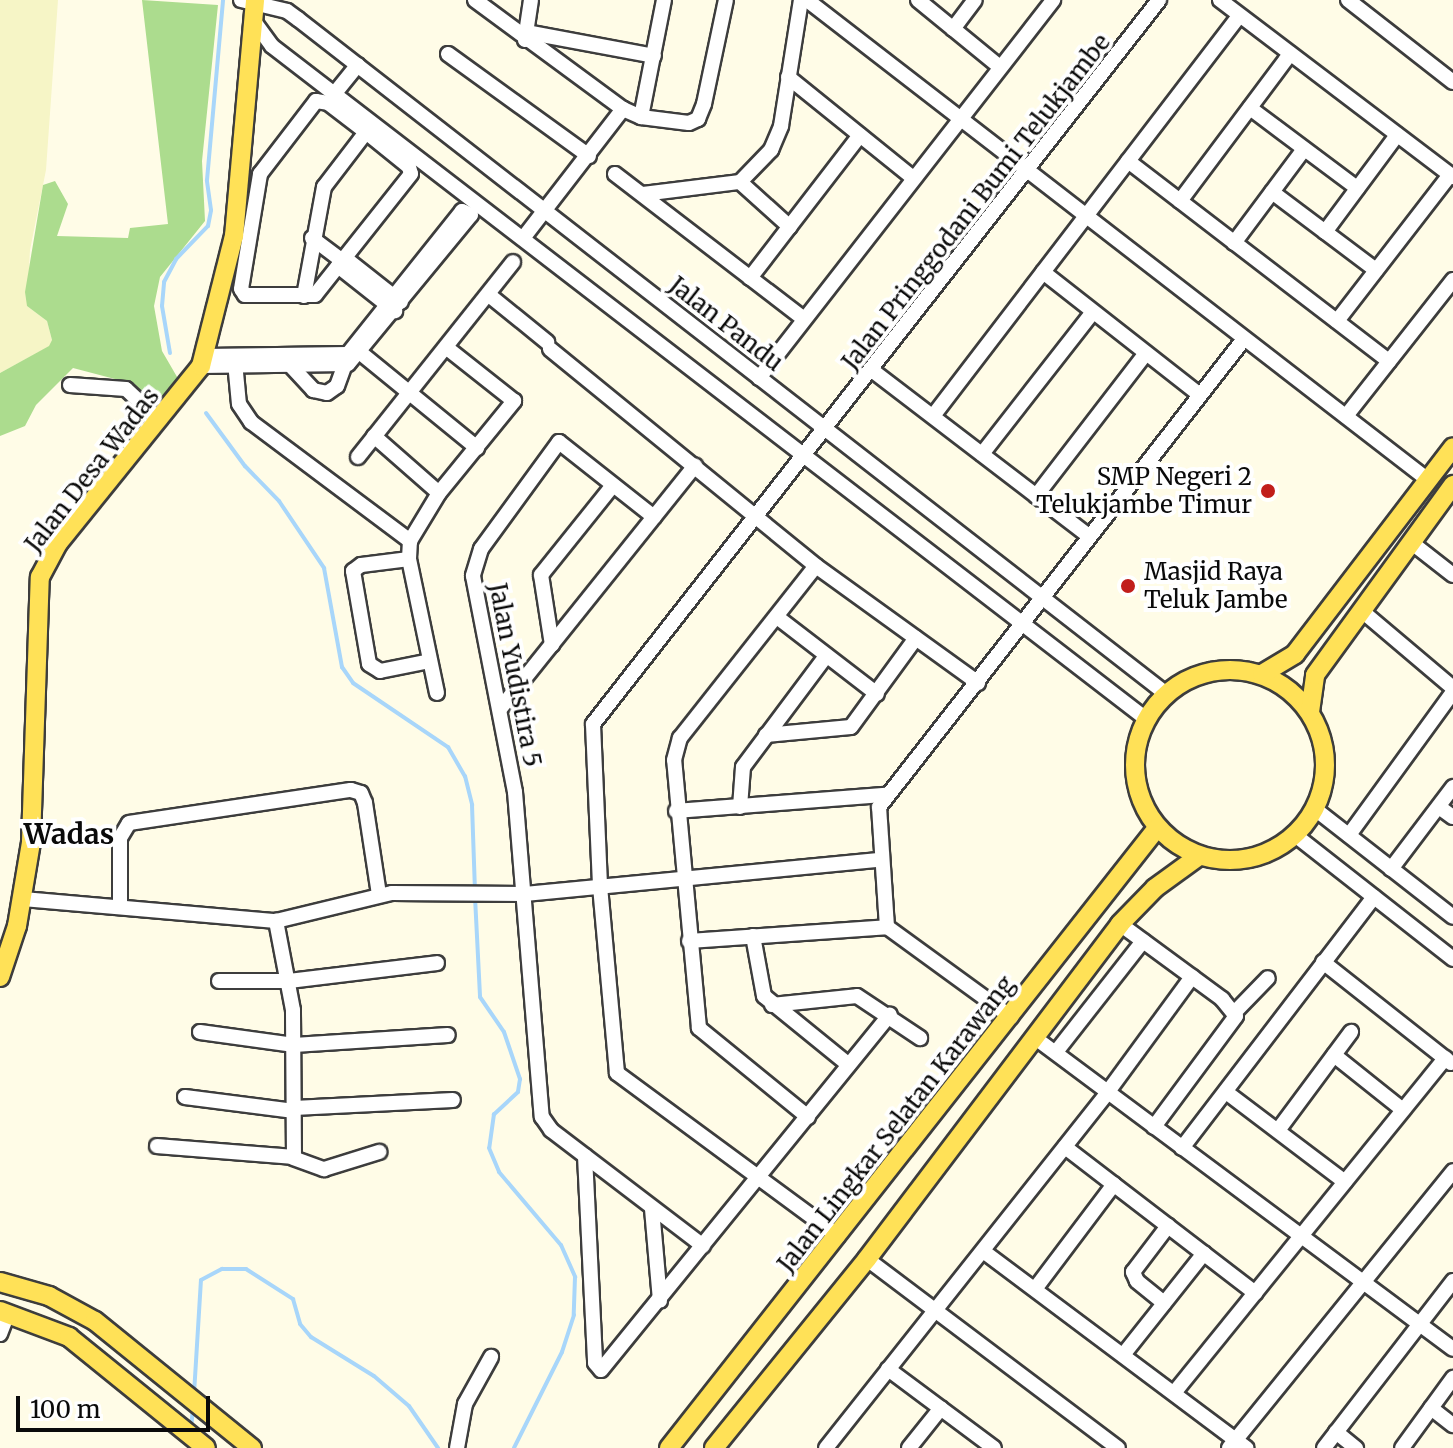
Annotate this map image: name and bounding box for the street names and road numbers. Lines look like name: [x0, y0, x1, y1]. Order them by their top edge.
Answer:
street label: Jalan Pringgodani Bumi Telukjambe: [836, 28, 1116, 376]
street label: Jalan Pandu: [663, 271, 789, 377]
street label: Jalan Desa Wadas: [19, 382, 165, 558]
street label: Jalan Yudistira 5: [483, 581, 547, 769]
street label: Jalan Lingkar Selatan Karawang: [771, 970, 1021, 1278]

